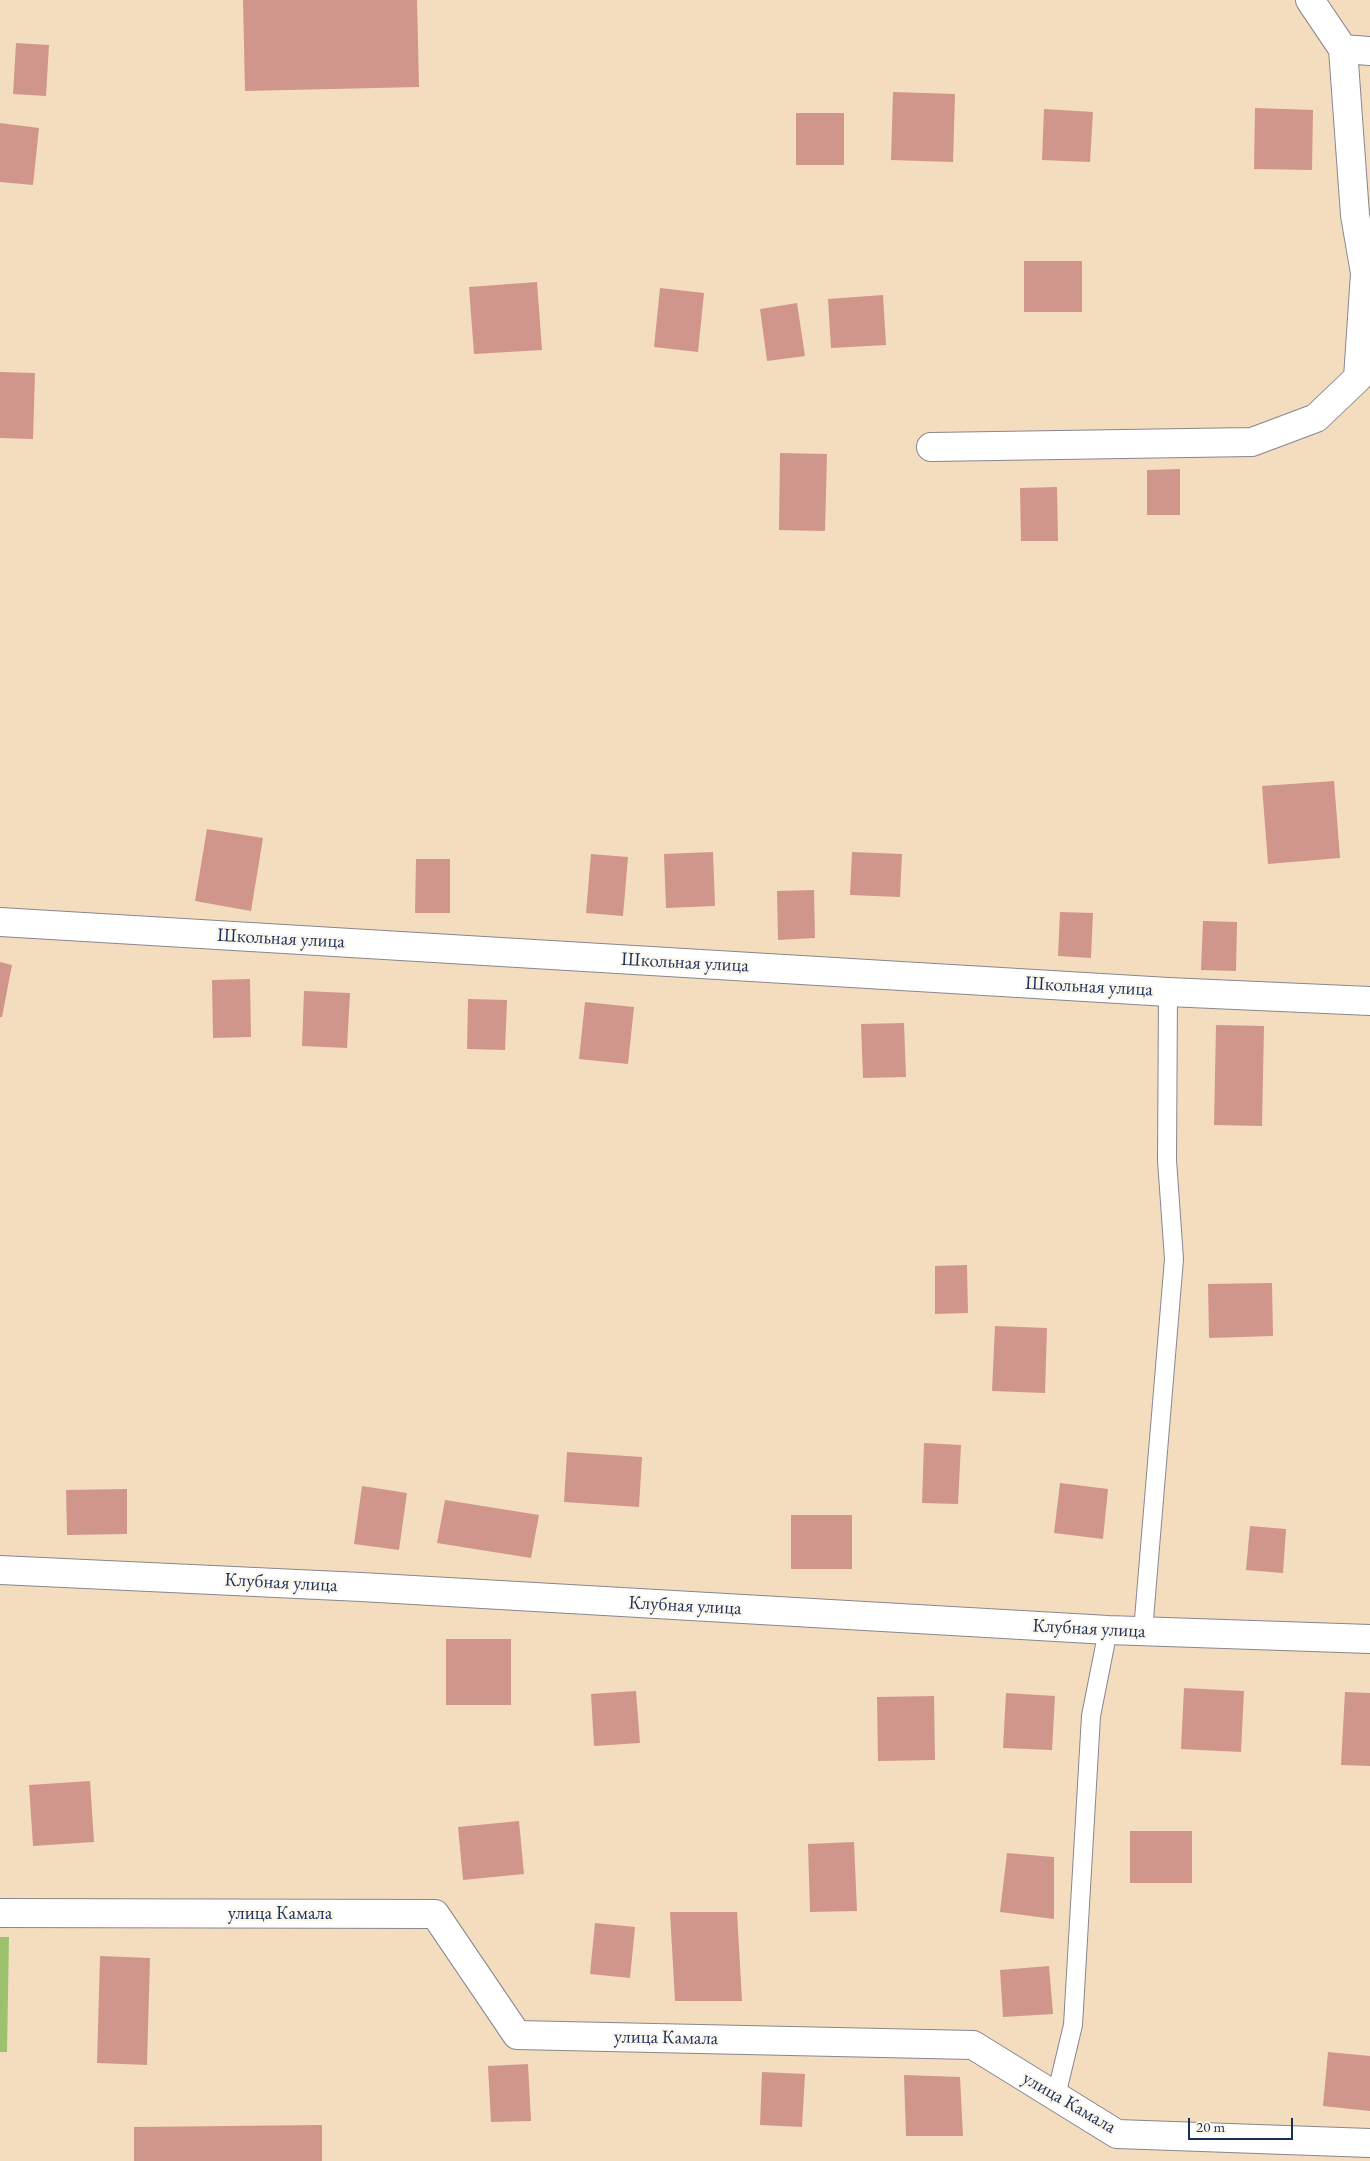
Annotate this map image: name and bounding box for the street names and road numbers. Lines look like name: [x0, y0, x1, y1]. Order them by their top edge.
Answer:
street label: Школьная улица: [217, 924, 345, 954]
street label: Школьная улица: [621, 948, 749, 978]
street label: Школьная улица: [1025, 972, 1153, 1002]
street label: Клубная улица: [224, 1569, 338, 1597]
street label: Клубная улица: [628, 1592, 742, 1620]
street label: Клубная улица: [1032, 1615, 1146, 1643]
street label: улица Камала: [228, 1903, 332, 1925]
street label: улица Камала: [614, 2026, 718, 2050]
street label: улица Камала: [1018, 2067, 1120, 2139]

